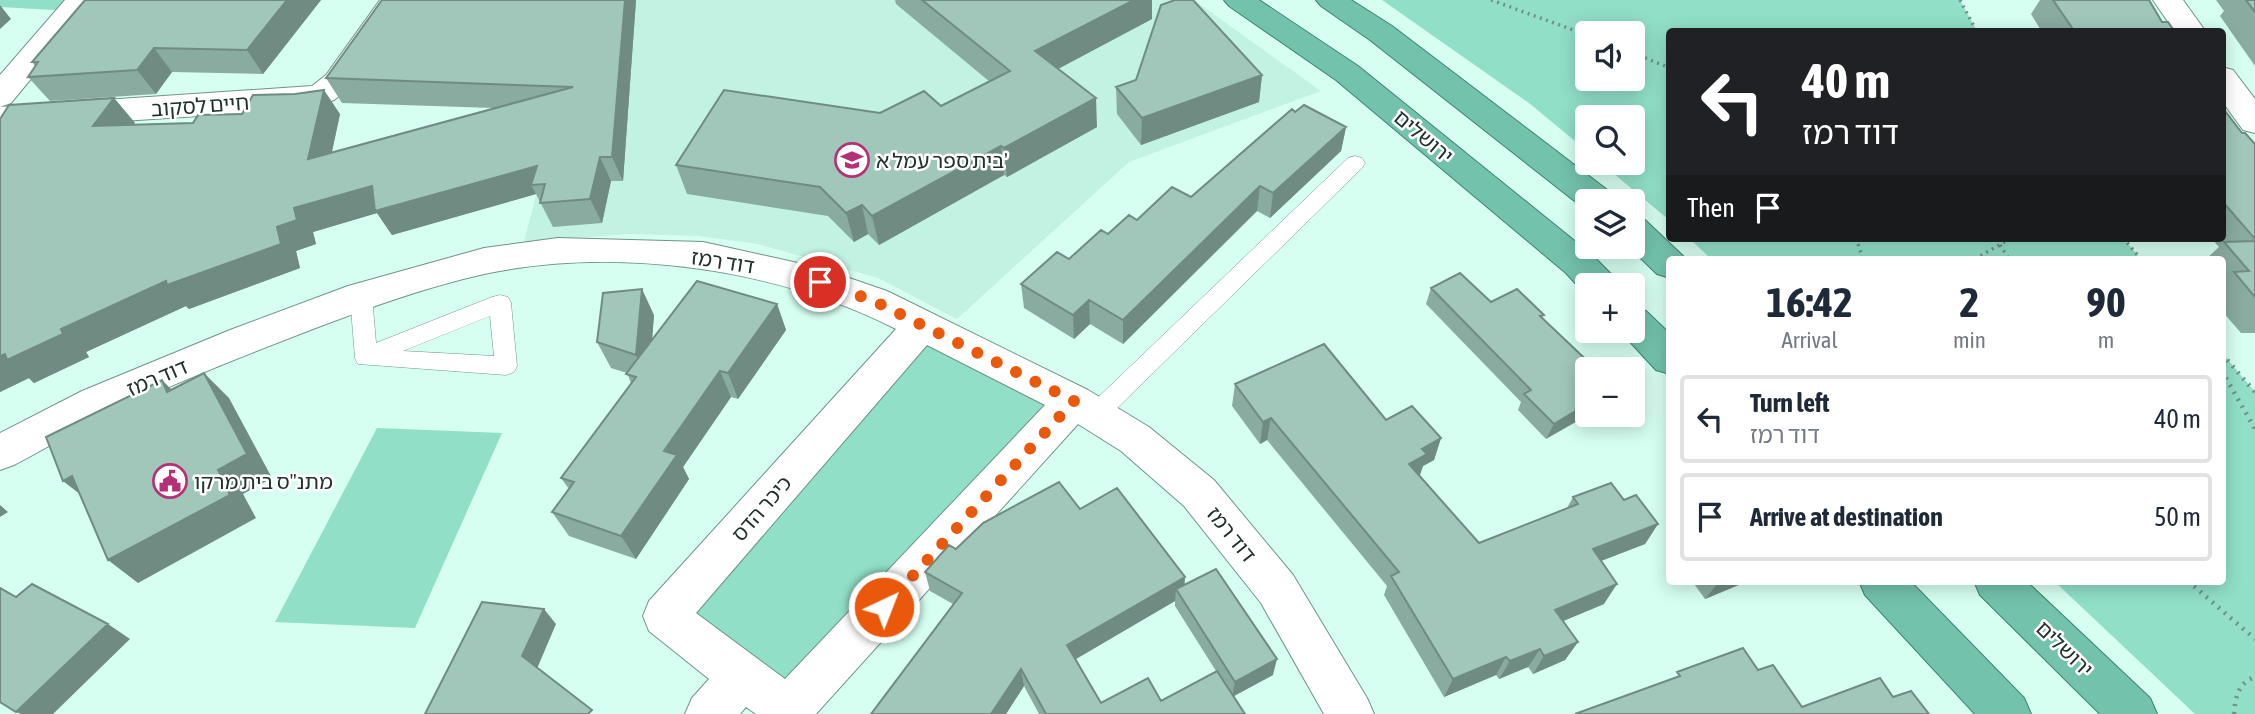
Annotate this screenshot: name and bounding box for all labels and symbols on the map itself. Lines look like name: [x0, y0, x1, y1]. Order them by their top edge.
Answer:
street label: חיים לסקוב: [150, 90, 250, 120]
street label: ירושלים: [1390, 105, 1458, 167]
school or university icon: בית ספר עמל א': [833, 141, 871, 179]
place label: בית ספר עמל א': [876, 148, 1008, 172]
street label: דוד רמז: [690, 244, 756, 278]
pin: [790, 252, 850, 312]
street label: דוד רמז: [123, 354, 191, 400]
public building icon: מתנ"ס בית מרקו: [151, 462, 189, 500]
place label: מתנ"ס בית מרקו: [194, 469, 333, 493]
street label: כיכר הדס: [726, 470, 796, 546]
street label: דוד רמז: [1203, 502, 1261, 566]
position arrow: [847, 570, 921, 644]
street label: ירושלים: [2032, 615, 2098, 681]

